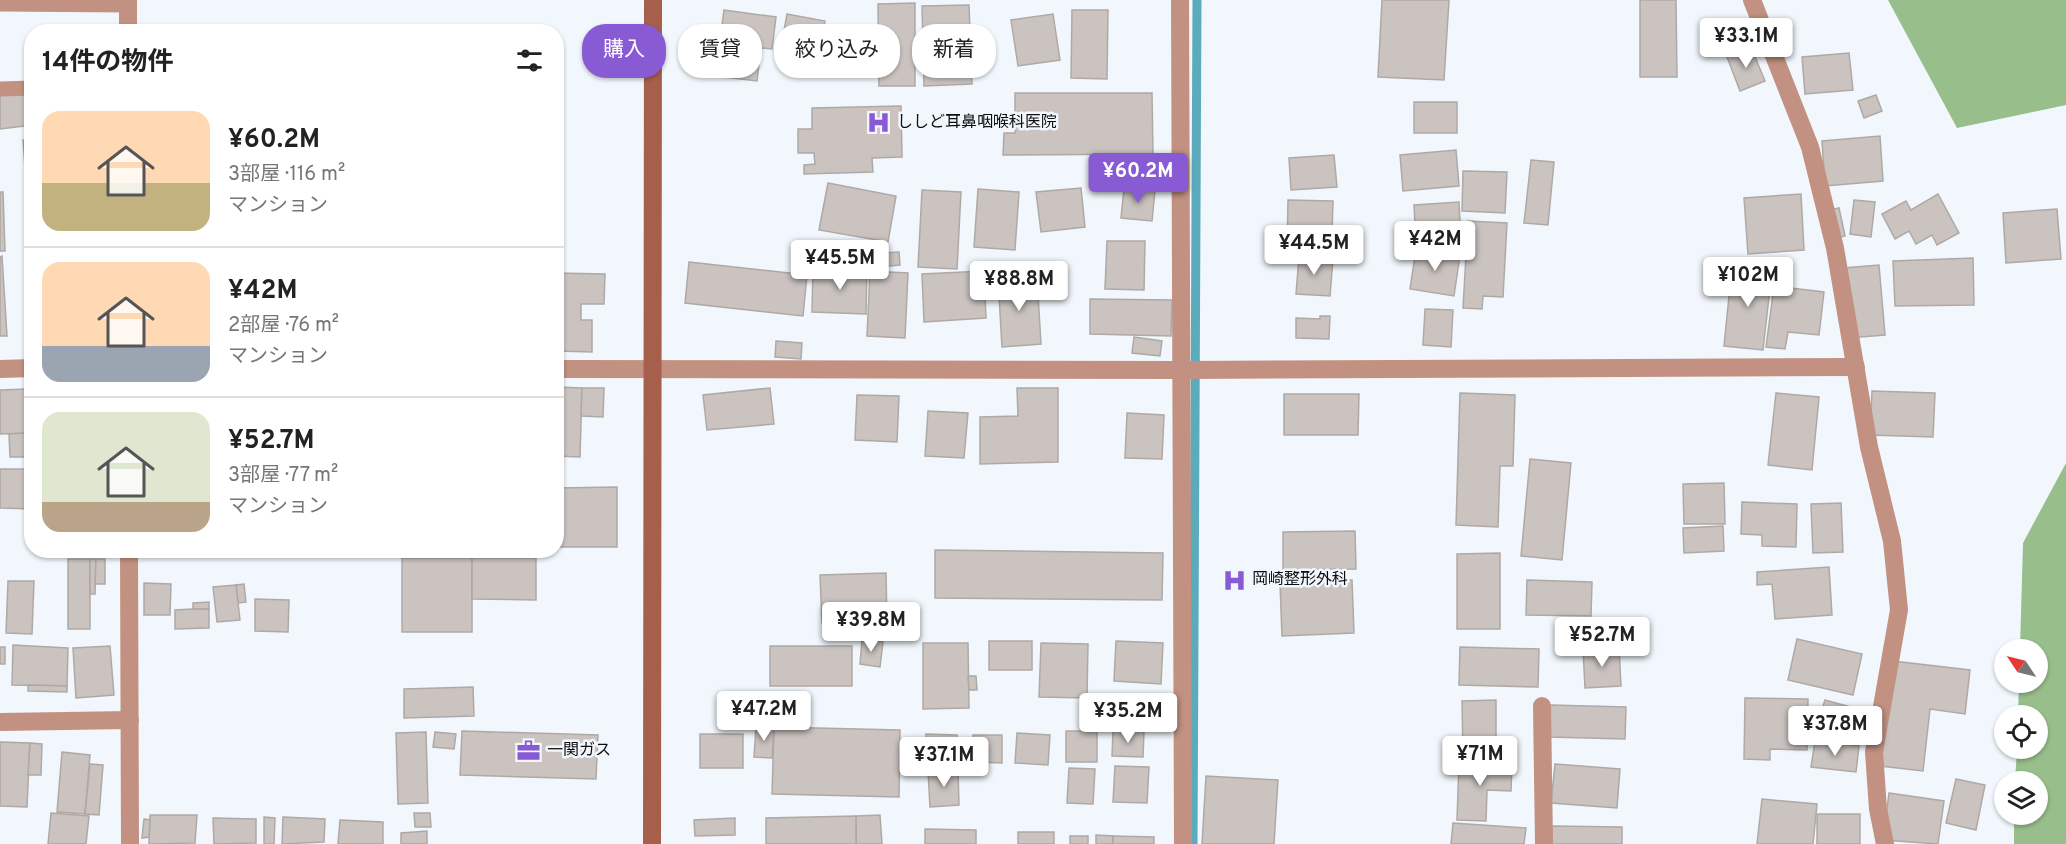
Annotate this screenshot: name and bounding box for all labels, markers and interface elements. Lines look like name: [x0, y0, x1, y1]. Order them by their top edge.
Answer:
pin: ¥33.1M: [1697, 18, 1795, 69]
chip: 購入: [582, 24, 666, 78]
chip: 賃貸: [678, 24, 762, 78]
chip: 絞り込み: [774, 24, 900, 78]
chip: 新着: [912, 24, 996, 78]
text: ¥33.1M: [1714, 24, 1778, 50]
icon: filters: [513, 44, 546, 77]
text: 14件の物件: [42, 47, 173, 80]
hospital icon: ししど耳鼻咽喉科医院: [866, 110, 892, 136]
place label: ししど耳鼻咽喉科医院: [897, 113, 1057, 133]
text: ¥60.2M: [228, 124, 320, 157]
icon: home: [90, 135, 162, 207]
pin: ¥60.2M: [1089, 153, 1187, 204]
text: ¥60.2M: [1103, 159, 1173, 185]
text: 3部屋 · 116 m²: [228, 162, 345, 188]
text: マンション: [228, 193, 328, 219]
pin: ¥42M: [1399, 221, 1471, 272]
pin: ¥44.5M: [1265, 225, 1363, 276]
text: ¥42M: [1408, 227, 1462, 253]
text: ¥44.5M: [1278, 231, 1350, 257]
pin: ¥45.5M: [791, 240, 889, 291]
text: ¥45.5M: [805, 246, 875, 272]
pin: ¥102M: [1706, 257, 1790, 308]
pin: ¥88.8M: [970, 261, 1068, 312]
text: ¥102M: [1717, 263, 1779, 289]
text: ¥88.8M: [984, 267, 1054, 293]
text: ¥42M: [228, 275, 297, 308]
icon: home: [90, 286, 162, 358]
text: 2部屋 · 76 m²: [228, 313, 339, 339]
text: マンション: [228, 344, 328, 370]
text: ¥52.7M: [228, 425, 315, 458]
icon: home: [90, 436, 162, 508]
text: 3部屋 · 77 m²: [228, 463, 338, 489]
text: マンション: [228, 494, 328, 520]
hospital icon: 岡崎整形外科: [1221, 567, 1247, 593]
place label: 岡崎整形外科: [1252, 570, 1348, 590]
pin: ¥39.8M: [822, 602, 920, 653]
text: ¥39.8M: [836, 608, 906, 634]
pin: ¥52.7M: [1553, 617, 1651, 668]
text: ¥52.7M: [1569, 623, 1635, 649]
north arrow: [1994, 639, 2048, 693]
map controls: [1994, 639, 2048, 825]
pin: ¥47.2M: [715, 691, 813, 742]
pin: ¥35.2M: [1079, 693, 1177, 744]
text: ¥47.2M: [731, 697, 797, 723]
text: ¥35.2M: [1093, 699, 1163, 725]
button: locate: [1994, 705, 2048, 759]
pin: ¥37.8M: [1786, 706, 1884, 757]
text: ¥37.8M: [1802, 712, 1868, 738]
pin: ¥71M: [1444, 736, 1516, 787]
pin: ¥37.1M: [895, 737, 993, 788]
office icon: 一関ガス: [516, 738, 542, 764]
place label: 一関ガス: [547, 741, 611, 761]
text: ¥71M: [1456, 742, 1504, 768]
text: ¥37.1M: [913, 743, 975, 769]
button: layers: [1994, 771, 2048, 825]

